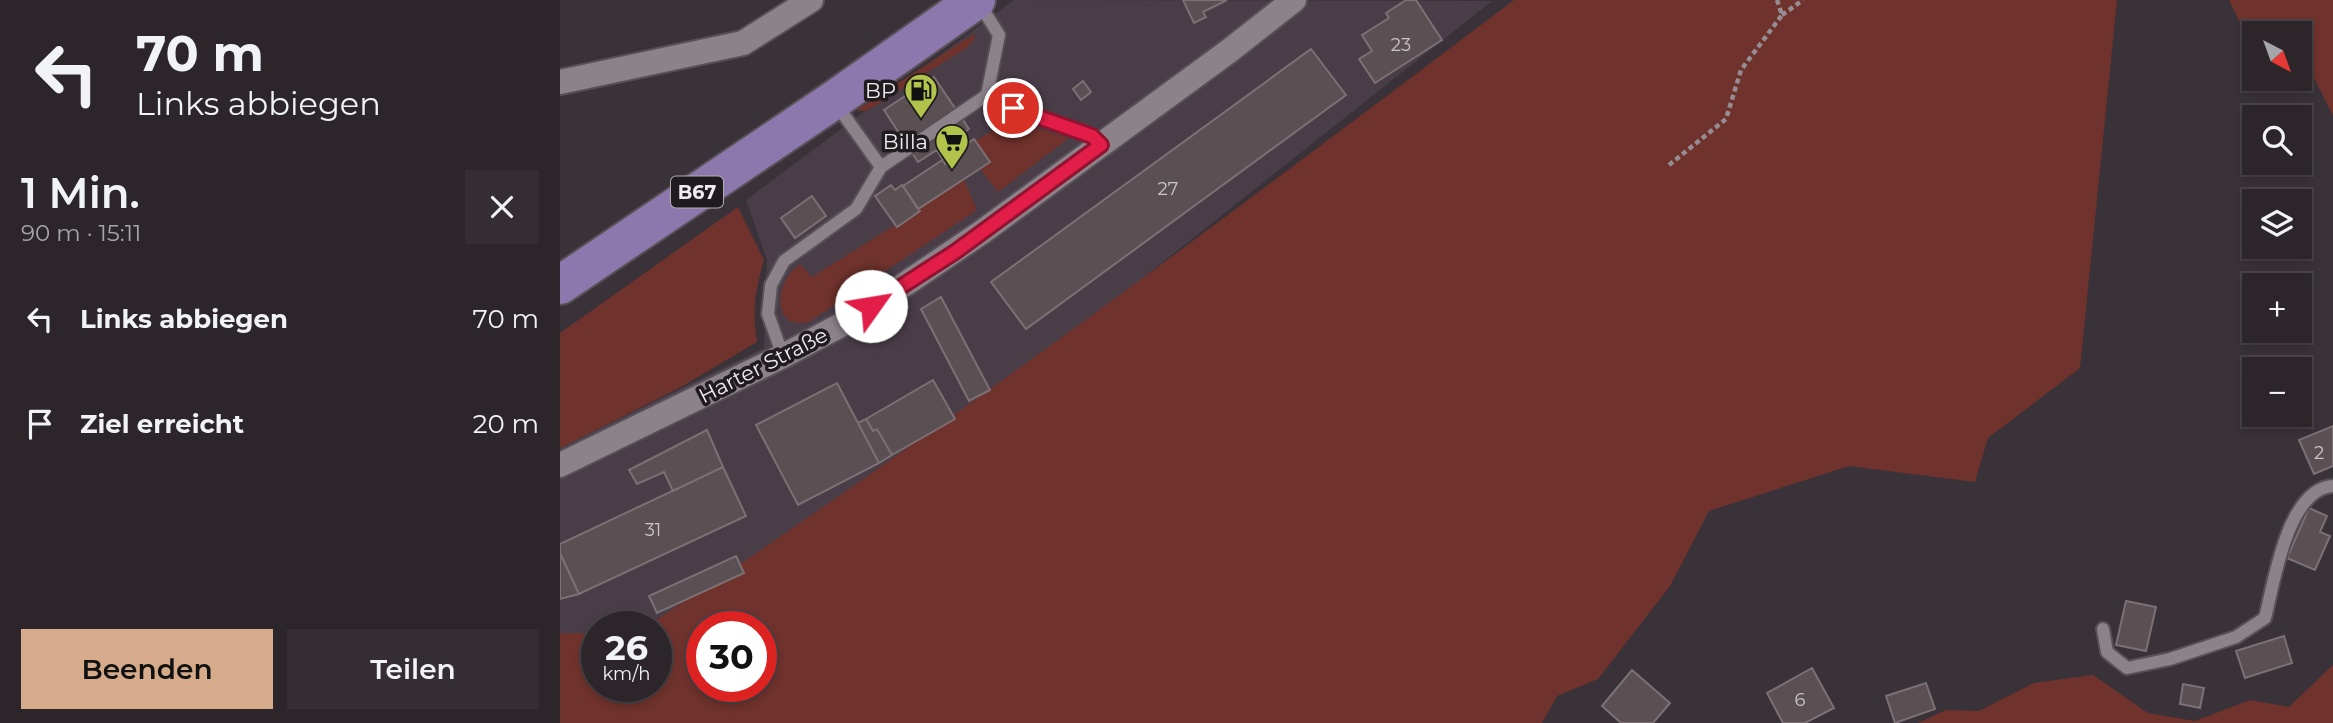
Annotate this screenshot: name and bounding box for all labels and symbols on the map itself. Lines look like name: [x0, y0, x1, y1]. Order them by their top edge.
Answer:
north arrow: [2242, 21, 2312, 91]
house number: 23: [1391, 34, 1411, 56]
fuel station icon: BP: [902, 71, 940, 120]
place label: BP: [865, 78, 896, 103]
pin: [983, 78, 1043, 138]
supermarket icon: Billa: [933, 122, 971, 171]
place label: Billa: [883, 129, 928, 154]
road number: B67: [671, 176, 723, 208]
house number: 27: [1158, 178, 1178, 200]
position arrow: [834, 269, 908, 343]
street label: Harter Straße: [694, 322, 832, 408]
house number: 2: [2314, 442, 2324, 464]
house number: 31: [645, 519, 661, 541]
speed limit sign: 30: [686, 611, 777, 702]
house number: 6: [1795, 689, 1806, 711]

